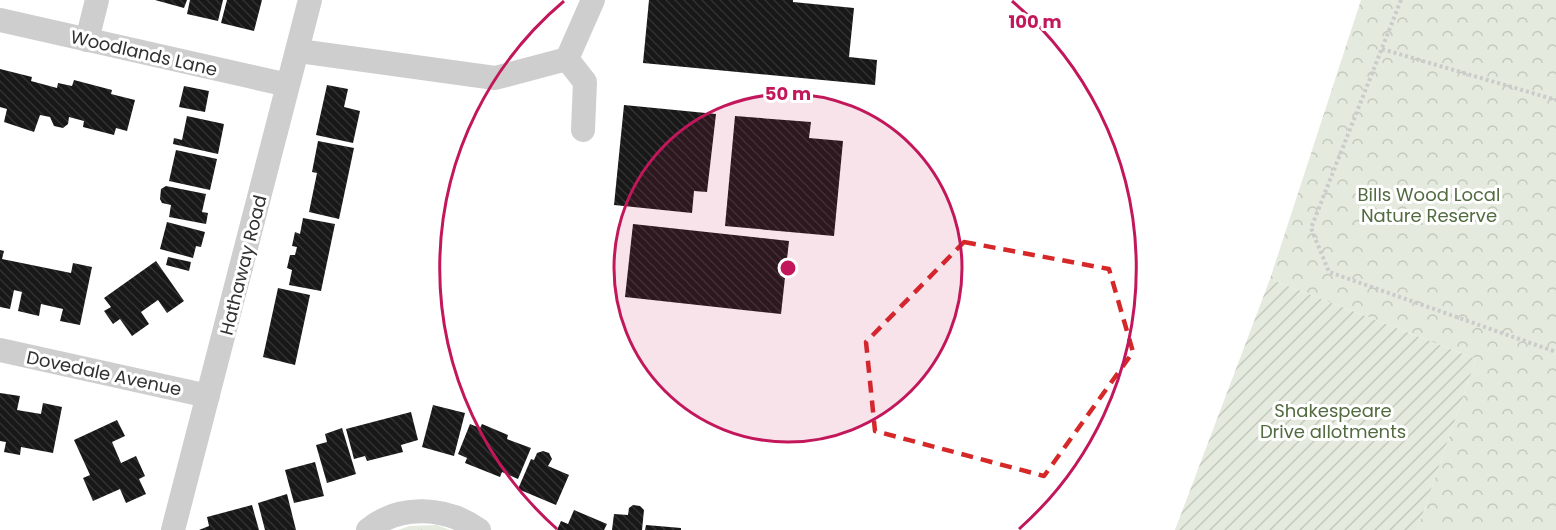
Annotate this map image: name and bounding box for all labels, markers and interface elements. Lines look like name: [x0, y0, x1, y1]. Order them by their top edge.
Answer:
text: 100 m: [1008, 9, 1062, 34]
street label: Woodlands Lane: [68, 24, 220, 82]
text: 50 m: [765, 81, 811, 106]
park label: Bills Wood Local Nature Reserve: [1358, 182, 1500, 228]
street label: Hathaway Road: [214, 192, 272, 338]
centre of rings: [778, 258, 798, 278]
street label: Dovedale Avenue: [24, 344, 184, 402]
park label: Shakespeare Drive allotments: [1260, 398, 1406, 444]

